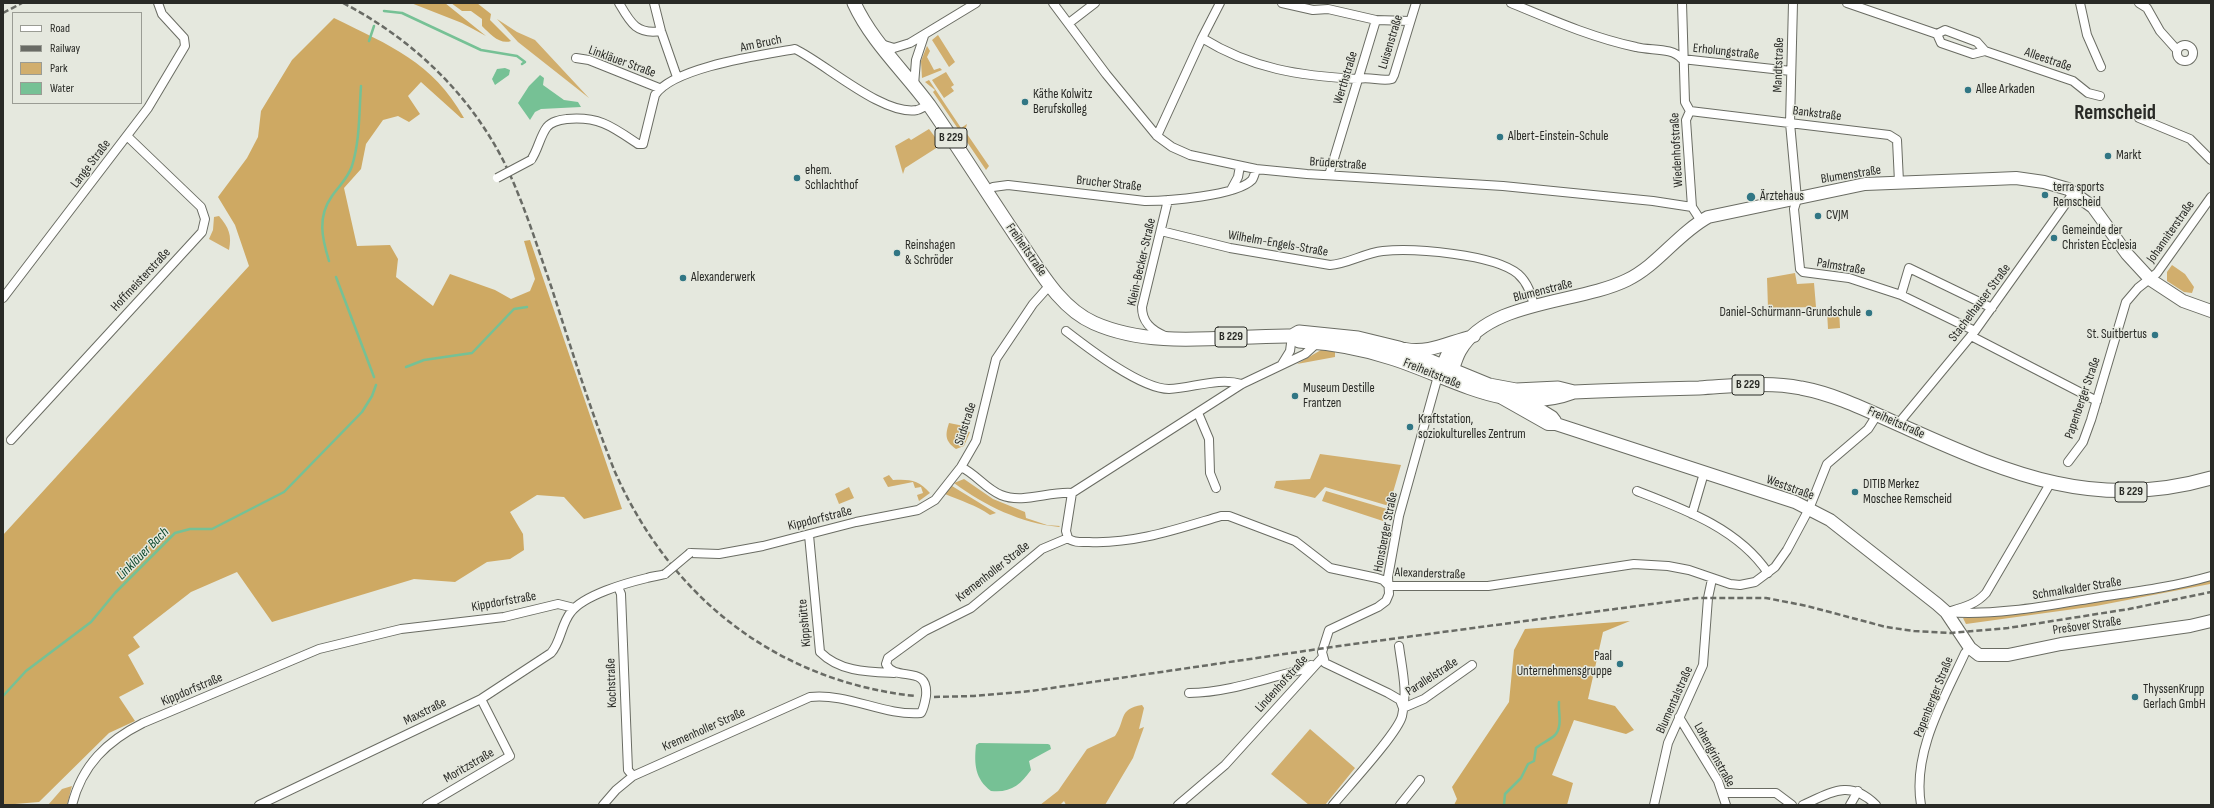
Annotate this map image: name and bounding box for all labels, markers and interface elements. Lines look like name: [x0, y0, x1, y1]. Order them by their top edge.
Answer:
legend: [12, 12, 142, 104]
street label: Luisenstraße: [1375, 13, 1407, 71]
text: Road: [50, 21, 70, 36]
street label: Am Bruch: [739, 32, 783, 56]
street label: Mandtstraße: [1770, 37, 1788, 93]
text: Railway: [50, 41, 80, 56]
street label: Erholungstraße: [1692, 41, 1760, 63]
street label: Linkläuer Straße: [586, 43, 658, 81]
street label: Alleestraße: [2022, 45, 2074, 75]
street label: Werthstraße: [1331, 50, 1361, 106]
text: Park: [50, 61, 68, 76]
text: Water: [50, 81, 74, 96]
place label: Allee Arkaden: [1976, 82, 2035, 98]
marker: Allee Arkaden: [1963, 85, 1973, 95]
place label: Käthe Kolwitz Berufskolleg: [1033, 87, 1093, 118]
marker: Käthe Kolwitz Berufskolleg: [1020, 97, 1030, 107]
district label: Remscheid: [2074, 101, 2156, 127]
street label: Bankstraße: [1792, 103, 1842, 125]
street label: Wiedenhofstraße: [1667, 112, 1687, 188]
road number: B 229: [935, 128, 967, 148]
place label: Albert-Einstein-Schule: [1508, 129, 1609, 145]
marker: Albert-Einstein-Schule: [1495, 132, 1505, 142]
street label: Lange Straße: [68, 137, 114, 191]
place label: Markt: [2116, 148, 2141, 164]
marker: Markt: [2103, 151, 2113, 161]
street label: Brüderstraße: [1309, 154, 1367, 174]
place label: ehem. Schlachthof: [805, 163, 858, 194]
street label: Blumenstraße: [1820, 163, 1882, 187]
marker: ehem. Schlachthof: [792, 173, 802, 183]
street label: Brucher Straße: [1076, 173, 1142, 195]
place label: terra sports Remscheid: [2053, 180, 2104, 211]
place label: Ärztehaus: [1760, 189, 1804, 205]
marker: terra sports Remscheid: [2040, 190, 2050, 200]
marker: Ärztehaus: [1745, 191, 1757, 203]
street label: Johanniterstraße: [2144, 198, 2198, 266]
place label: CVJM: [1826, 208, 1849, 224]
marker: CVJM: [1813, 211, 1823, 221]
street label: Klein-Becker-Straße: [1124, 217, 1160, 307]
street label: Freiheitstraße: [1002, 221, 1050, 279]
place label: Gemeinde der Christen Ecclesia: [2062, 223, 2137, 254]
street label: Wilhelm-Engels-Straße: [1227, 228, 1329, 260]
marker: Gemeinde der Christen Ecclesia: [2049, 233, 2059, 243]
place label: Reinshagen & Schröder: [905, 238, 955, 269]
street label: Hoffmeisterstraße: [108, 245, 174, 315]
marker: Reinshagen & Schröder: [892, 248, 902, 258]
street label: Palmstraße: [1816, 255, 1866, 279]
street label: Stachelhauser Straße: [1946, 261, 2014, 345]
place label: Alexanderwerk: [691, 270, 755, 286]
marker: Alexanderwerk: [678, 273, 688, 283]
street label: Blumenstraße: [1512, 276, 1574, 306]
place label: Daniel-Schürmann-Grundschule: [1719, 305, 1861, 321]
marker: Daniel-Schürmann-Grundschule: [1864, 308, 1874, 318]
road number: B 229: [1215, 327, 1247, 347]
place label: St. Suitbertus: [2087, 327, 2147, 343]
marker: St. Suitbertus: [2150, 330, 2160, 340]
street label: Freiheitstraße: [1401, 355, 1463, 393]
street label: Papenberger Straße: [2062, 355, 2104, 441]
road number: B 229: [1732, 375, 1764, 395]
place label: Museum Destille Frantzen: [1303, 381, 1375, 412]
marker: Museum Destille Frantzen: [1290, 391, 1300, 401]
street label: Südstraße: [952, 401, 980, 447]
street label: Freiheitstraße: [1865, 403, 1927, 443]
place label: Kraftstation, soziokulturelles Zentrum: [1418, 412, 1526, 443]
marker: Kraftstation, soziokulturelles Zentrum: [1405, 422, 1415, 432]
street label: Weststraße: [1764, 472, 1816, 504]
place label: DITIB Merkez Moschee Remscheid: [1863, 477, 1952, 508]
road number: B 229: [2115, 482, 2147, 502]
marker: DITIB Merkez Moschee Remscheid: [1850, 487, 1860, 497]
street label: Honsberger Straße: [1371, 491, 1401, 573]
street label: Kippdorfstraße: [786, 504, 854, 534]
water label: Linkläuer Bach: [113, 524, 173, 584]
street label: Kremenholler Straße: [953, 538, 1033, 606]
street label: Alexanderstraße: [1394, 565, 1466, 583]
street label: Schmalkalder Straße: [2031, 574, 2123, 604]
street label: Kippdorfstraße: [470, 589, 538, 615]
street label: Kippshütte: [795, 599, 815, 647]
street label: Prešover Straße: [2052, 613, 2122, 639]
place label: Paal Unternehmensgruppe: [1517, 649, 1612, 680]
street label: Lindenhofstraße: [1252, 652, 1312, 716]
street label: Parallelstraße: [1403, 654, 1461, 700]
street label: Papenberger Straße: [1911, 654, 1957, 740]
street label: Kochstraße: [603, 658, 621, 708]
marker: Paal Unternehmensgruppe: [1615, 659, 1625, 669]
street label: Blumentalstraße: [1653, 664, 1697, 736]
street label: Kippdorfstraße: [159, 670, 225, 710]
place label: ThyssenKrupp Gerlach GmbH: [2143, 682, 2206, 713]
marker: ThyssenKrupp Gerlach GmbH: [2130, 692, 2140, 702]
street label: Maxstraße: [401, 695, 449, 729]
street label: Kremenholler Straße: [660, 705, 748, 755]
street label: Lohengrinstraße: [1690, 720, 1738, 790]
street label: Moritzstraße: [441, 745, 497, 787]

